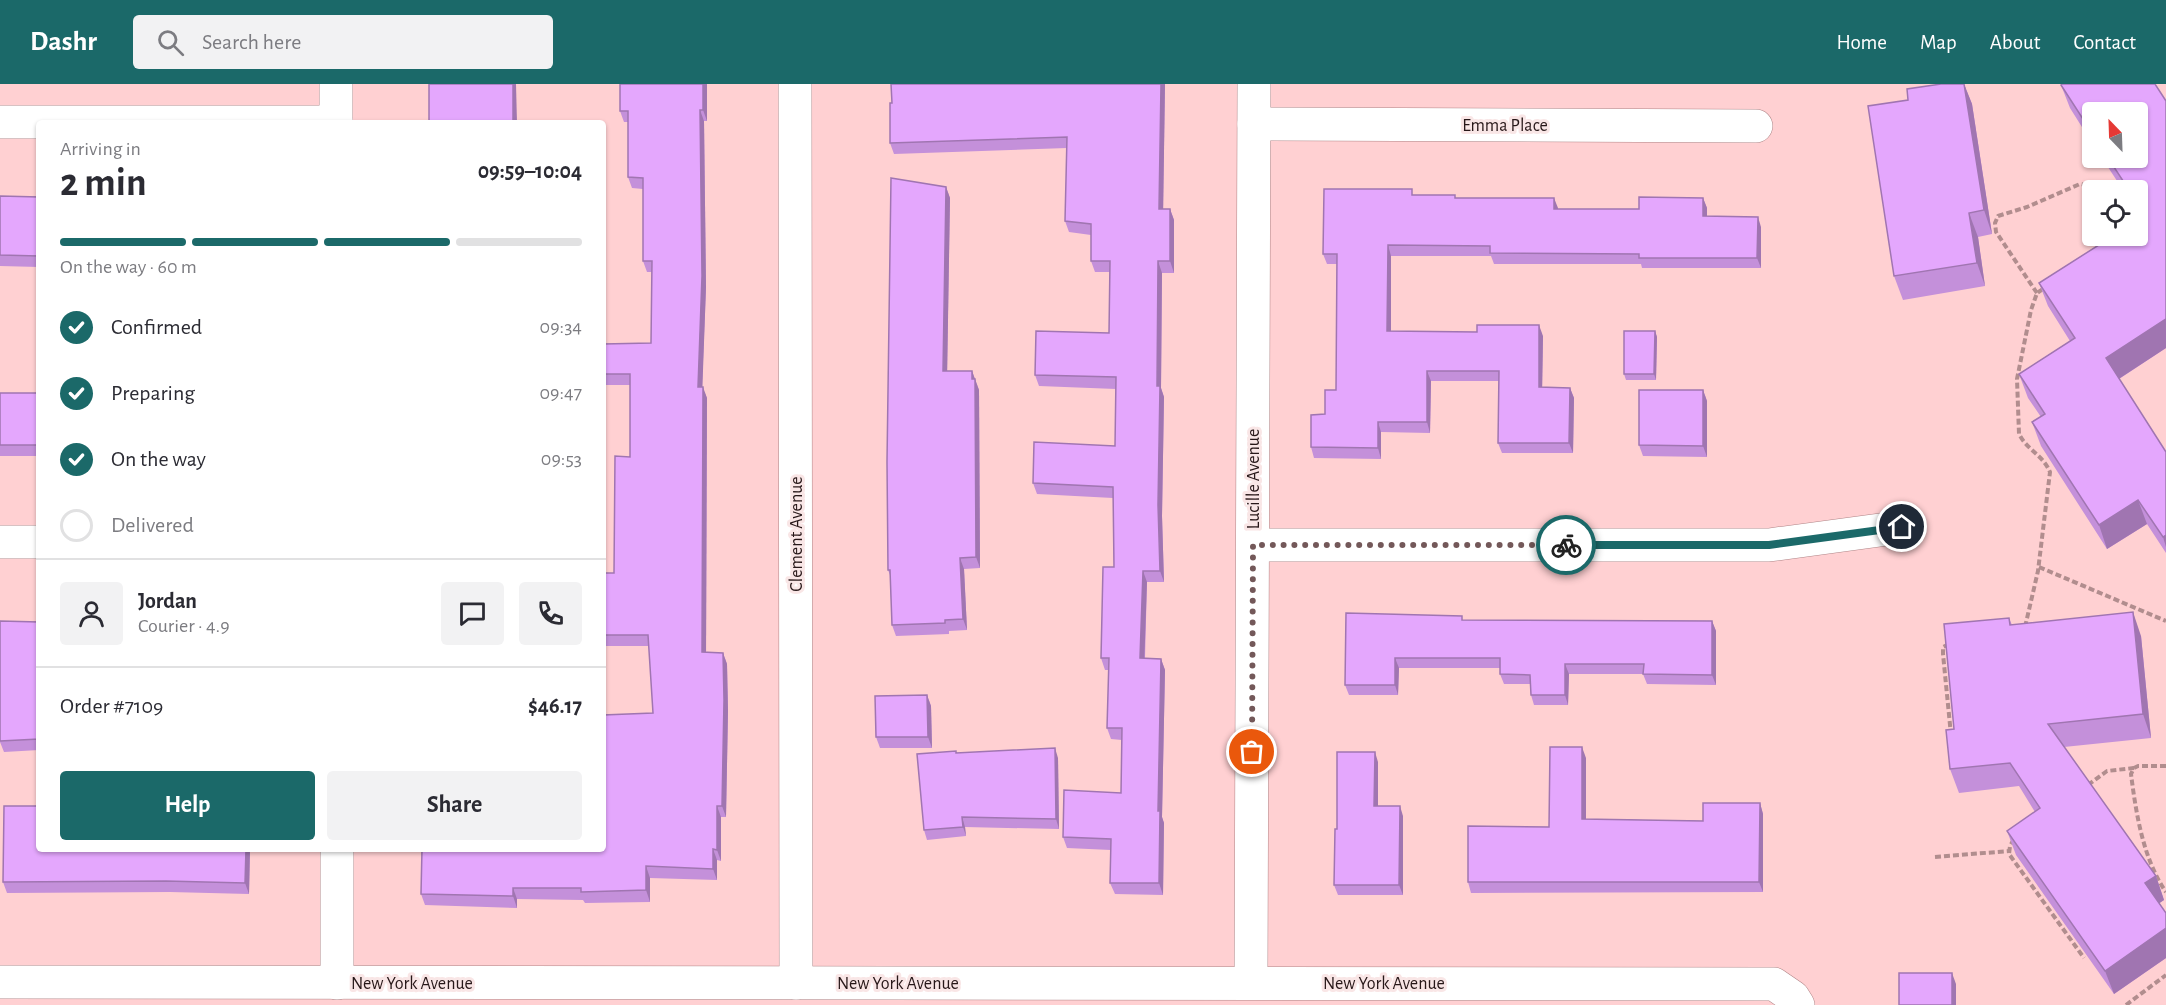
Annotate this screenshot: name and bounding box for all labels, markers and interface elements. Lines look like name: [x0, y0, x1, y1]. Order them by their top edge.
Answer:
search box: [133, 15, 553, 69]
icon: search: [154, 26, 187, 59]
text: Dashr: [30, 28, 97, 56]
text: Search here: [202, 31, 301, 53]
text: Home: [1836, 32, 1887, 53]
text: Map: [1920, 32, 1957, 53]
text: About: [1990, 32, 2040, 53]
text: Contact: [2073, 32, 2136, 53]
north arrow: [2082, 102, 2148, 168]
map controls: [2082, 102, 2148, 246]
street label: Emma Place: [1462, 117, 1548, 135]
text: Arriving in: [60, 139, 141, 159]
text: 09:59–10:04: [478, 160, 582, 182]
text: 2 min: [60, 164, 147, 203]
button: locate: [2082, 180, 2148, 246]
text: On the way · 60 m: [60, 257, 197, 277]
icon: check: [60, 311, 93, 344]
text: Confirmed: [111, 316, 202, 338]
text: 09:34: [540, 317, 582, 337]
icon: check: [60, 377, 93, 410]
text: Preparing: [111, 382, 195, 404]
text: 09:47: [540, 383, 582, 403]
street label: Lucille Avenue: [1245, 429, 1263, 529]
icon: check: [60, 443, 93, 476]
text: On the way: [111, 448, 206, 470]
text: 09:53: [541, 449, 582, 469]
street label: Clement Avenue: [788, 476, 806, 592]
pin: [1876, 501, 1927, 552]
icon: home: [1885, 510, 1918, 543]
text: Delivered: [111, 514, 194, 536]
courier: [1536, 515, 1596, 575]
icon: bike: [1550, 529, 1583, 562]
button: person: [60, 582, 123, 645]
button: chat: [441, 582, 504, 645]
button: phone: [519, 582, 582, 645]
text: Jordan: [138, 590, 197, 612]
text: Courier · 4.9: [138, 616, 230, 636]
text: Order #7109: [60, 695, 163, 717]
text: $46.17: [528, 695, 582, 717]
pin: [1226, 726, 1277, 777]
icon: bag: [1235, 735, 1268, 768]
button: Help: [60, 771, 315, 840]
button: Share: [327, 771, 582, 840]
street label: New York Avenue: [351, 975, 473, 993]
street label: New York Avenue: [837, 975, 959, 993]
street label: New York Avenue: [1323, 975, 1445, 993]

